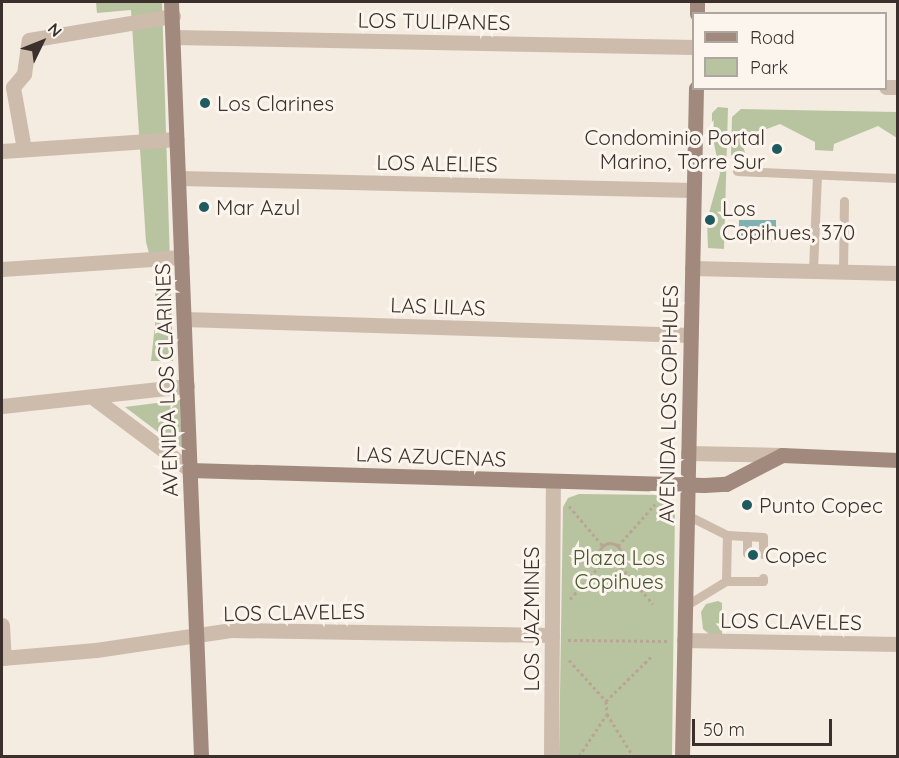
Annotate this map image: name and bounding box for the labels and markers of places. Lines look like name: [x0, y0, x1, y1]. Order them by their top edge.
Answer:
place label: Los Clarines: [217, 90, 334, 116]
marker: Los Clarines: [198, 96, 212, 110]
place label: Condominio Portal Marino, Torre Sur: [585, 124, 765, 174]
marker: Condominio Portal Marino, Torre Sur: [770, 142, 784, 156]
place label: Mar Azul: [216, 194, 300, 220]
place label: Los Copihues, 370: [722, 195, 855, 245]
marker: Mar Azul: [197, 200, 211, 214]
marker: Los Copihues, 370: [703, 213, 717, 227]
place label: Punto Copec: [759, 492, 883, 518]
marker: Punto Copec: [740, 498, 754, 512]
place label: Copec: [765, 542, 827, 568]
marker: Copec: [746, 548, 760, 562]

